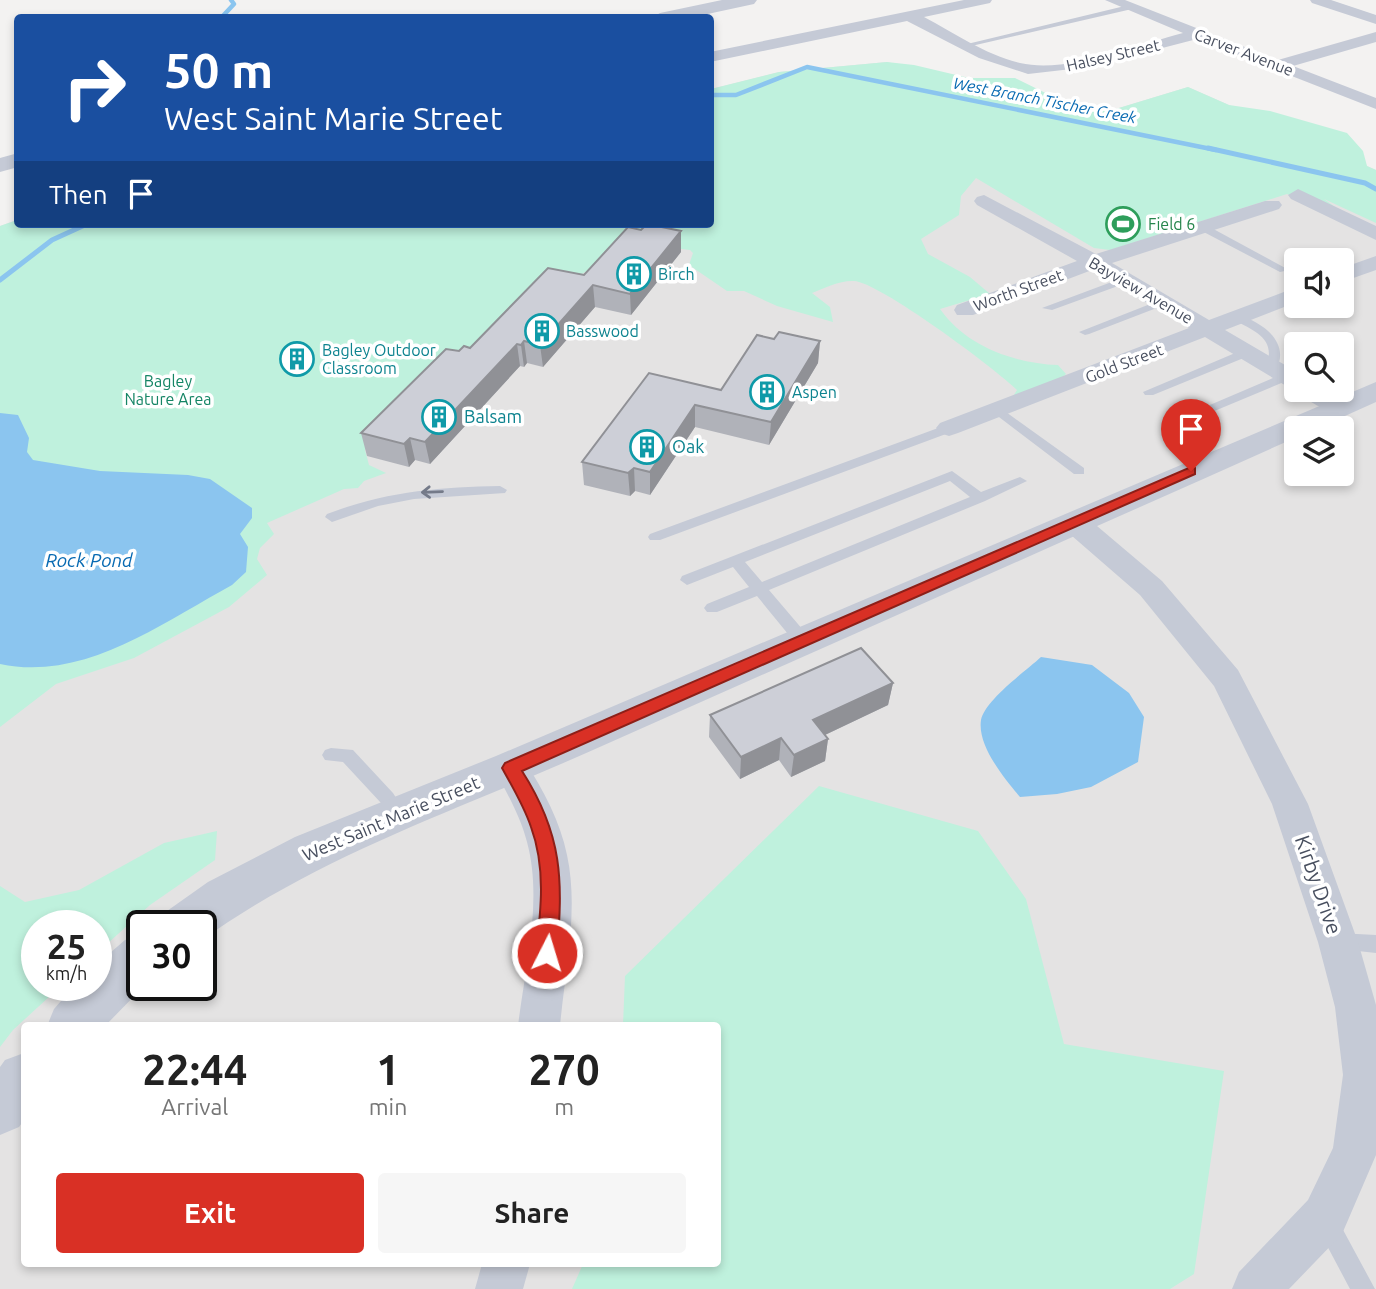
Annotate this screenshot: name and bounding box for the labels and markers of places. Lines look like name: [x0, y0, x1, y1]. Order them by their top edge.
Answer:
sports icon: Field 6: [1104, 205, 1142, 243]
place label: Field 6: [1148, 215, 1195, 233]
building icon: Birch: [615, 255, 653, 293]
place label: Birch: [658, 265, 695, 283]
building icon: Basswood: [523, 312, 561, 350]
place label: Basswood: [566, 322, 639, 340]
building icon: Bagley Outdoor Classroom: [278, 340, 316, 378]
place label: Bagley Outdoor Classroom: [322, 341, 436, 377]
building icon: Aspen: [748, 373, 786, 411]
place label: Aspen: [792, 383, 837, 401]
building icon: Balsam: [420, 398, 458, 436]
pin: [1161, 399, 1221, 471]
place label: Balsam: [464, 406, 522, 426]
building icon: Oak: [628, 428, 666, 466]
place label: Oak: [672, 436, 704, 456]

